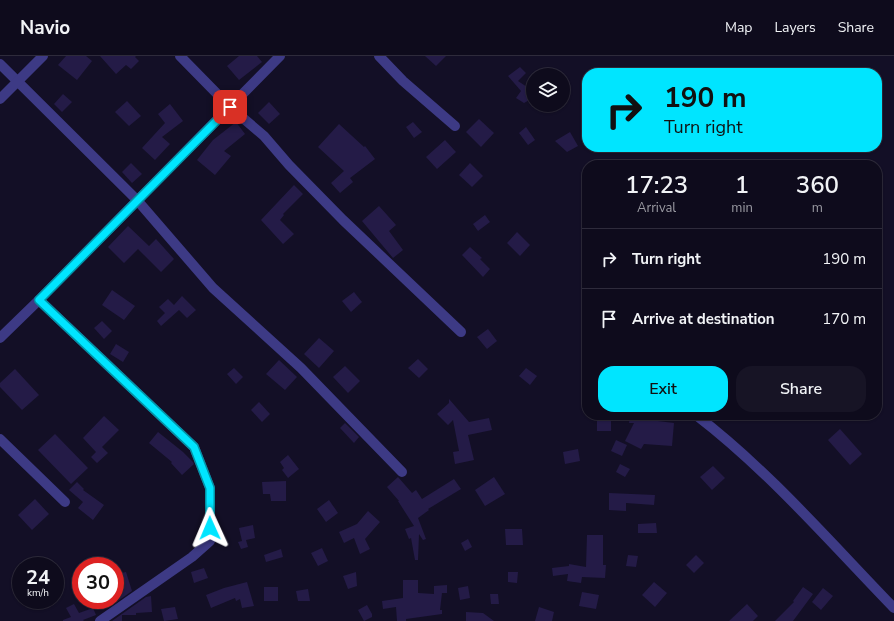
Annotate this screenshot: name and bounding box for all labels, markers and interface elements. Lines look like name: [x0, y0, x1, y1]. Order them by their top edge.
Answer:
text: Navio: [20, 15, 70, 41]
text: Map: [725, 18, 752, 37]
text: Layers: [774, 18, 816, 37]
text: Share: [838, 18, 874, 37]
map controls: [526, 68, 570, 112]
button: layers: [526, 68, 570, 112]
text: 190 m: [664, 79, 747, 117]
icon: right: [598, 84, 650, 136]
pin: [213, 90, 247, 124]
icon: arrive: [219, 96, 241, 118]
text: Turn right: [664, 115, 743, 139]
text: 17:23: [625, 169, 688, 201]
text: 1: [735, 169, 749, 201]
text: 360: [796, 169, 839, 201]
text: Arrival: [637, 199, 676, 217]
text: min: [731, 199, 753, 217]
text: m: [812, 199, 823, 217]
icon: right: [598, 248, 620, 270]
text: Turn right: [632, 249, 701, 269]
text: 190 m: [822, 249, 866, 269]
icon: arrive: [598, 308, 620, 330]
text: Arrive at destination: [632, 309, 775, 329]
text: 170 m: [822, 309, 866, 329]
button: Exit: [598, 366, 728, 412]
button: Share: [736, 366, 866, 412]
position arrow: [189, 507, 231, 549]
speed limit sign: 30: [72, 557, 124, 609]
text: 24: [26, 564, 50, 591]
text: km/h: [27, 586, 49, 600]

